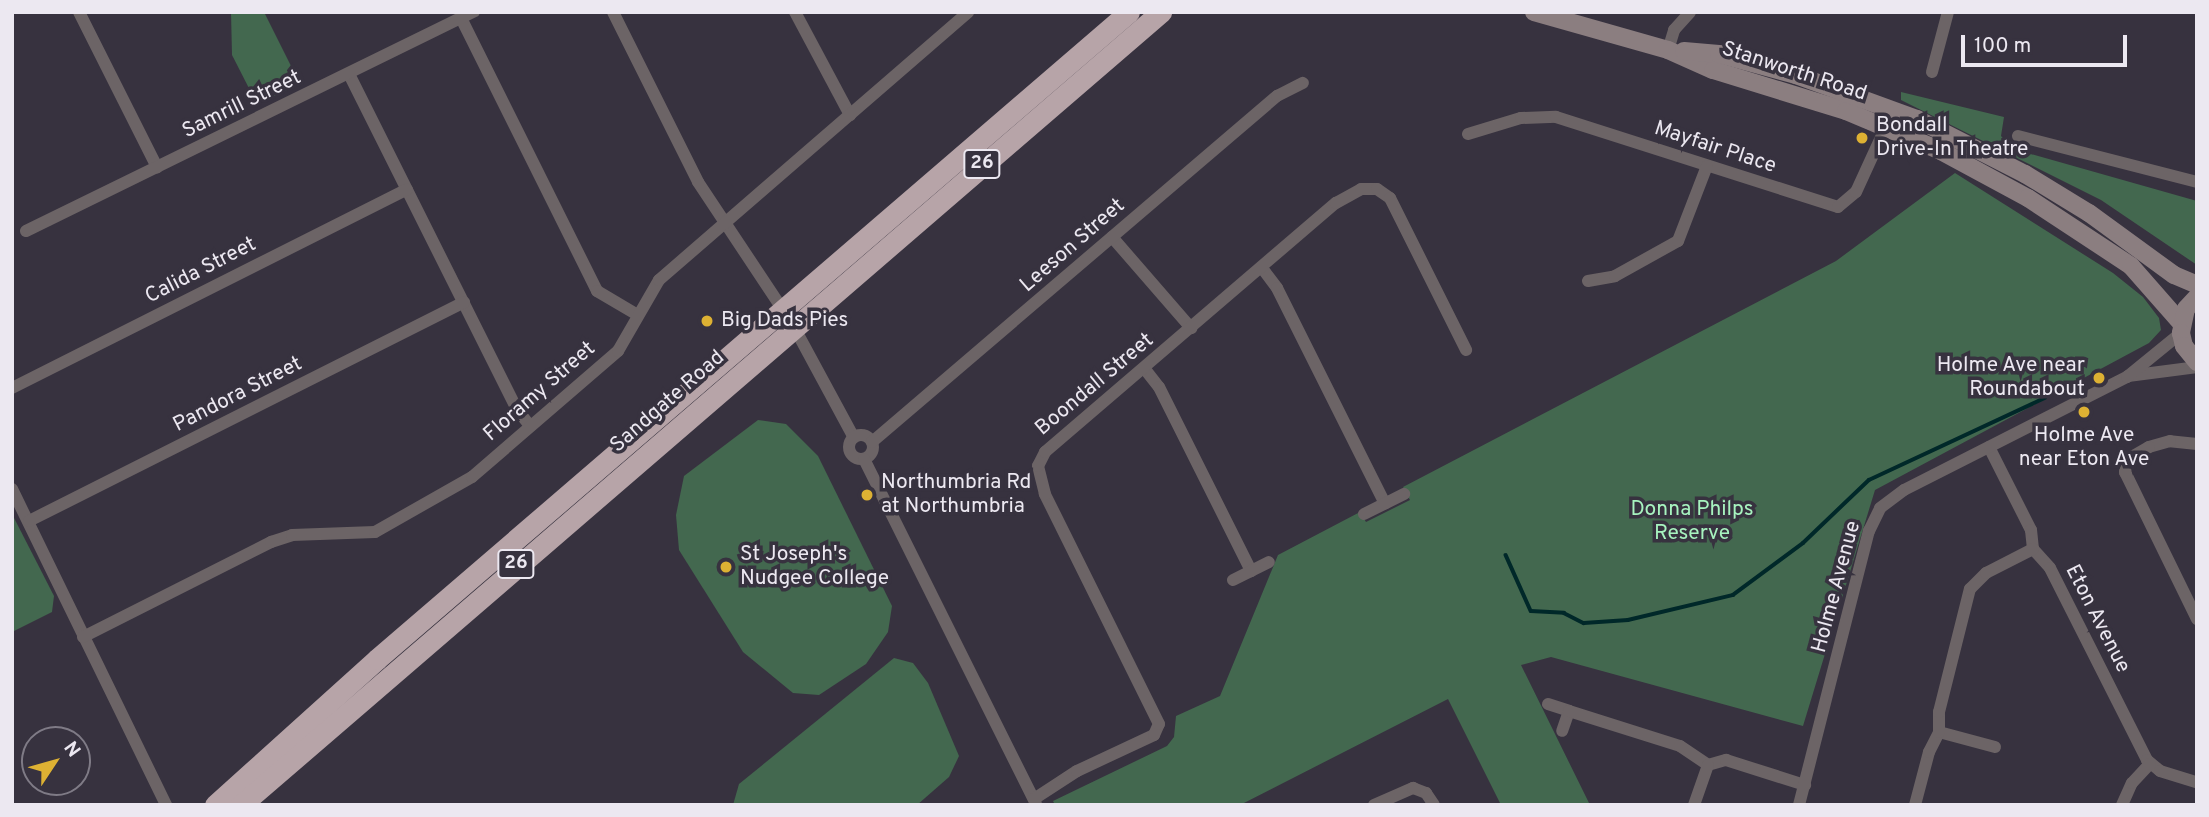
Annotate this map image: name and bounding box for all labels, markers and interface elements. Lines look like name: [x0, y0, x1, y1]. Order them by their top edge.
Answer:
scale bar: [1964, 21, 2130, 65]
text: 100 m: [1974, 33, 2031, 60]
street label: Stanworth Road: [1718, 37, 1870, 107]
street label: Samrill Street: [178, 65, 306, 145]
place label: Bondall Drive-In Theatre: [1876, 113, 2029, 163]
street label: Mayfair Place: [1651, 116, 1779, 180]
marker: Bondall Drive-In Theatre: [1854, 130, 1870, 146]
road number: 26: [963, 148, 1001, 180]
street label: Leeson Street: [1016, 194, 1130, 298]
street label: Calida Street: [141, 232, 261, 310]
place label: Big Dads Pies: [721, 308, 848, 334]
marker: Big Dads Pies: [699, 313, 715, 329]
street label: Boondall Street: [1031, 328, 1159, 442]
street label: Floramy Street: [479, 337, 601, 447]
street label: Sandgate Road: [606, 346, 730, 458]
street label: Pandora Street: [169, 352, 307, 438]
place label: Holme Ave near Roundabout: [1936, 353, 2085, 403]
marker: Holme Ave near Roundabout: [2091, 370, 2107, 386]
marker: Holme Ave near Eton Ave: [2076, 404, 2092, 420]
place label: Holme Ave near Eton Ave: [2018, 423, 2150, 473]
place label: Northumbria Rd at Northumbria: [881, 470, 1031, 520]
marker: Northumbria Rd at Northumbria: [859, 487, 875, 503]
park label: Donna Philps Reserve: [1630, 497, 1754, 547]
street label: Holme Avenue: [1807, 518, 1867, 656]
place label: St Joseph's Nudgee College: [740, 542, 889, 592]
road number: 26: [497, 548, 535, 580]
marker: St Joseph's Nudgee College: [718, 559, 734, 575]
street label: Eton Avenue: [2059, 560, 2135, 678]
north arrow: [21, 726, 91, 796]
text: N: [58, 737, 85, 762]

